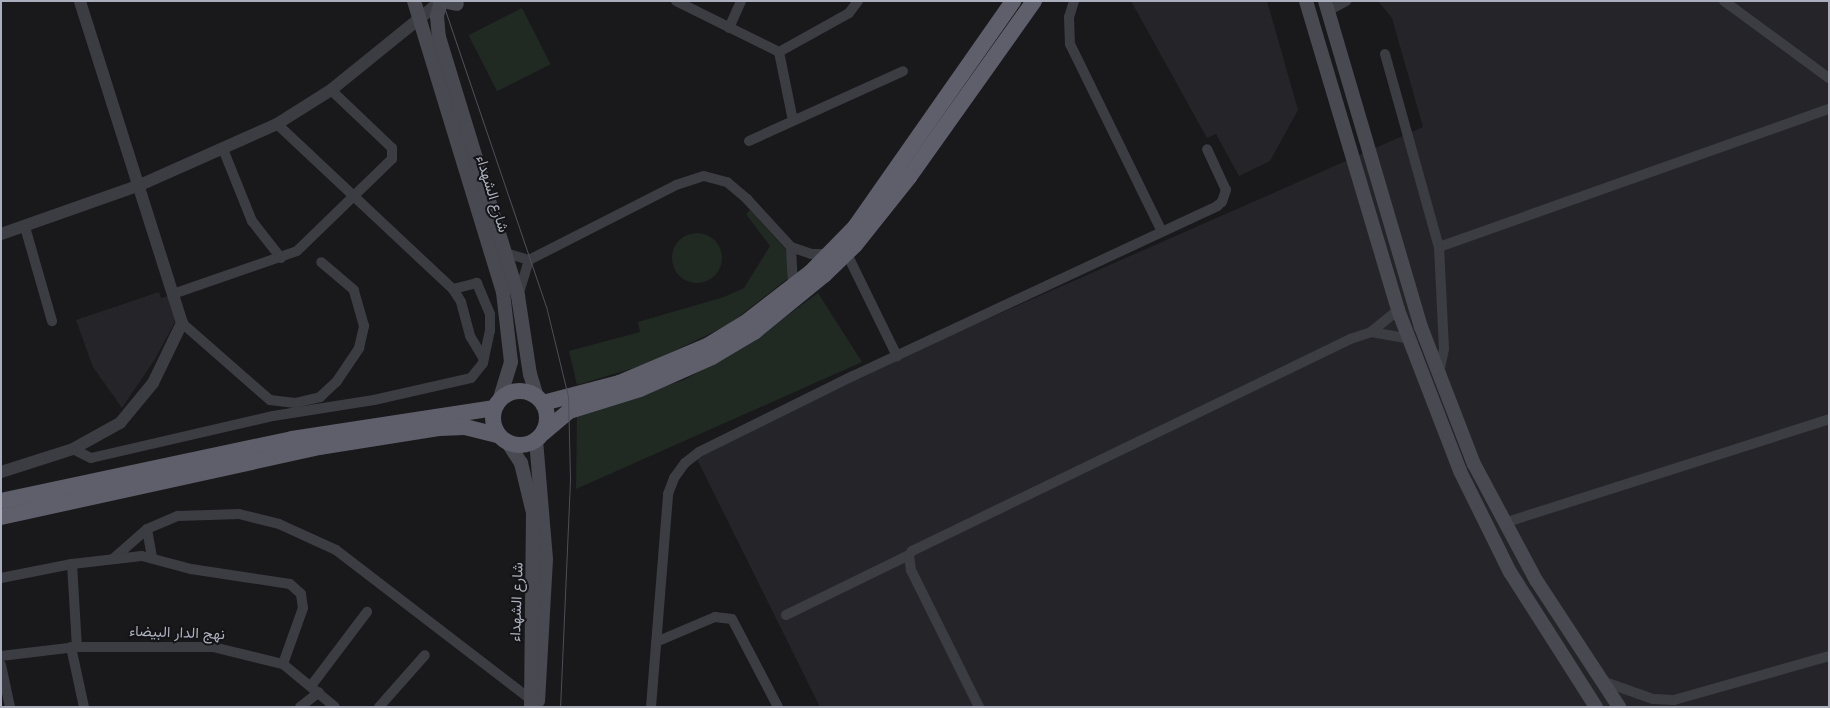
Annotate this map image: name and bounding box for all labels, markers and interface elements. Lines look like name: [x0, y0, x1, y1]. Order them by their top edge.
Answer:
street label: شارع الشهداء: [472, 153, 512, 235]
street label: شارع الشهداء: [507, 562, 527, 642]
street label: نهج الدار البيضاء: [129, 622, 225, 644]

